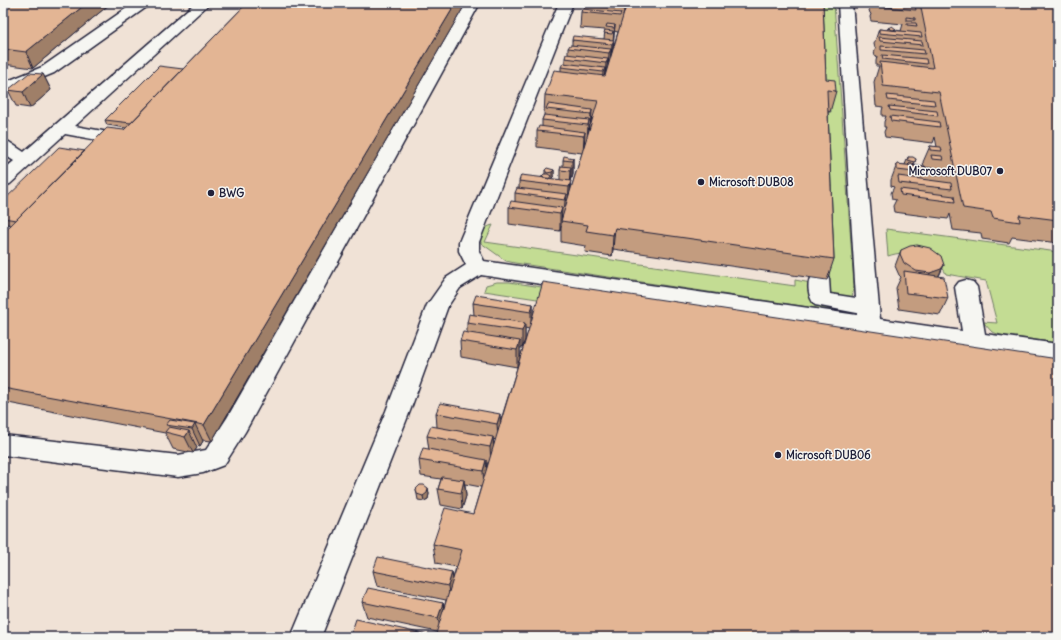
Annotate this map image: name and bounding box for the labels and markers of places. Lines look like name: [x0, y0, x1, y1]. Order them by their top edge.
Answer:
place label: Microsoft DUB07: [908, 164, 993, 178]
marker: Microsoft DUB07: [995, 166, 1005, 176]
place label: Microsoft DUB08: [709, 175, 794, 189]
marker: Microsoft DUB08: [696, 177, 706, 187]
place label: BWG: [219, 186, 244, 200]
marker: BWG: [206, 188, 216, 198]
place label: Microsoft DUB06: [786, 448, 871, 462]
marker: Microsoft DUB06: [773, 450, 783, 460]

